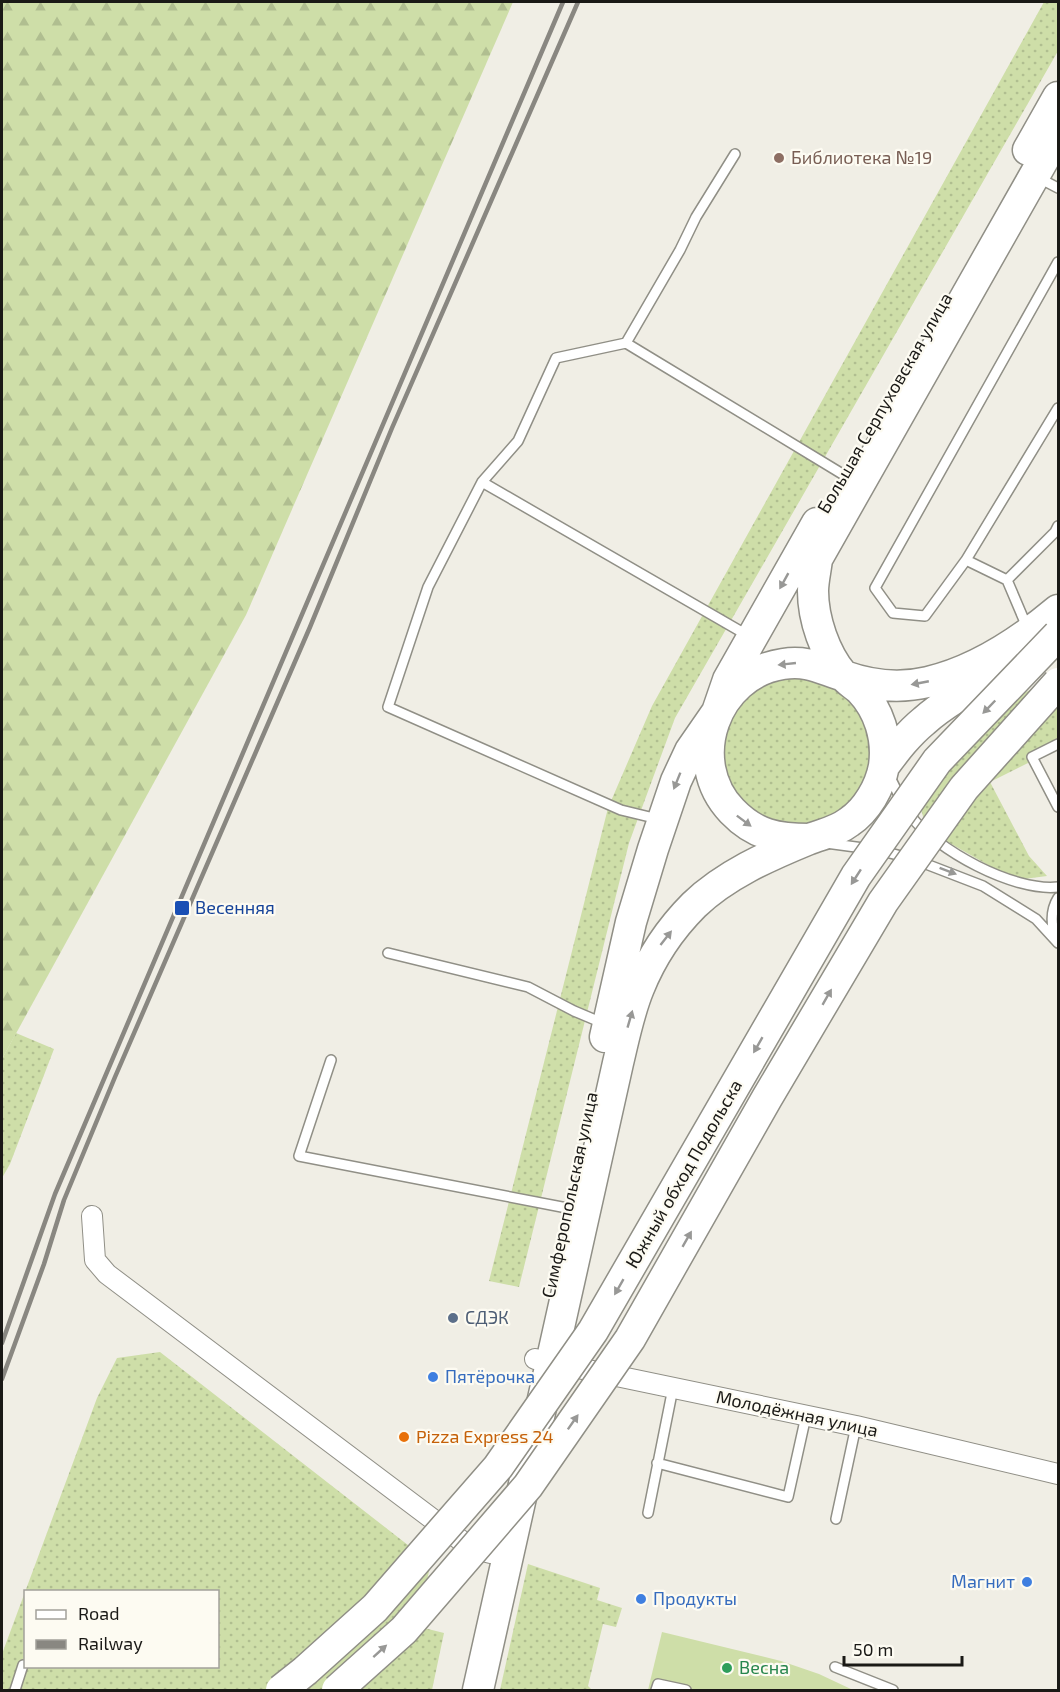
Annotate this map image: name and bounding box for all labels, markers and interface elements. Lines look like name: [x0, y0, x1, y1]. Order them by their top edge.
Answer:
place label: Библиотека №19: [791, 146, 932, 168]
marker: Библиотека №19: [772, 151, 786, 165]
street label: Большая Серпуховская улица: [812, 288, 956, 517]
one-way arrow: [779, 573, 789, 590]
one-way arrow: [778, 660, 797, 669]
one-way arrow: [911, 679, 930, 688]
one-way arrow: [982, 700, 996, 714]
one-way arrow: [672, 772, 682, 790]
one-way arrow: [736, 814, 751, 826]
one-way arrow: [939, 867, 957, 876]
one-way arrow: [851, 869, 862, 885]
place label: Весенняя: [195, 896, 275, 918]
marker: Весенняя: [173, 899, 191, 917]
one-way arrow: [660, 930, 673, 946]
one-way arrow: [821, 989, 832, 1005]
one-way arrow: [626, 1010, 635, 1028]
one-way arrow: [753, 1037, 763, 1054]
street label: Южный обход Подольска: [620, 1075, 746, 1272]
street label: Симферопольская улица: [536, 1090, 602, 1300]
one-way arrow: [682, 1230, 692, 1247]
one-way arrow: [613, 1279, 624, 1295]
place label: СДЭК: [465, 1306, 509, 1328]
marker: СДЭК: [446, 1311, 460, 1325]
place label: Пятёрочка: [445, 1365, 535, 1387]
marker: Пятёрочка: [426, 1370, 440, 1384]
street label: Молодёжная улица: [714, 1385, 880, 1441]
one-way arrow: [567, 1414, 578, 1430]
place label: Pizza Express 24: [416, 1425, 554, 1447]
marker: Pizza Express 24: [397, 1430, 411, 1444]
place label: Магнит: [951, 1570, 1015, 1592]
marker: Магнит: [1020, 1575, 1034, 1589]
place label: Продукты: [653, 1587, 737, 1609]
legend: [24, 1590, 219, 1668]
marker: Продукты: [634, 1592, 648, 1606]
text: Road: [78, 1602, 119, 1624]
scale bar: [844, 1629, 962, 1667]
text: Railway: [78, 1632, 143, 1654]
text: 50 m: [853, 1638, 893, 1660]
one-way arrow: [373, 1644, 388, 1658]
place label: Весна: [739, 1656, 789, 1678]
marker: Весна: [720, 1661, 734, 1675]

